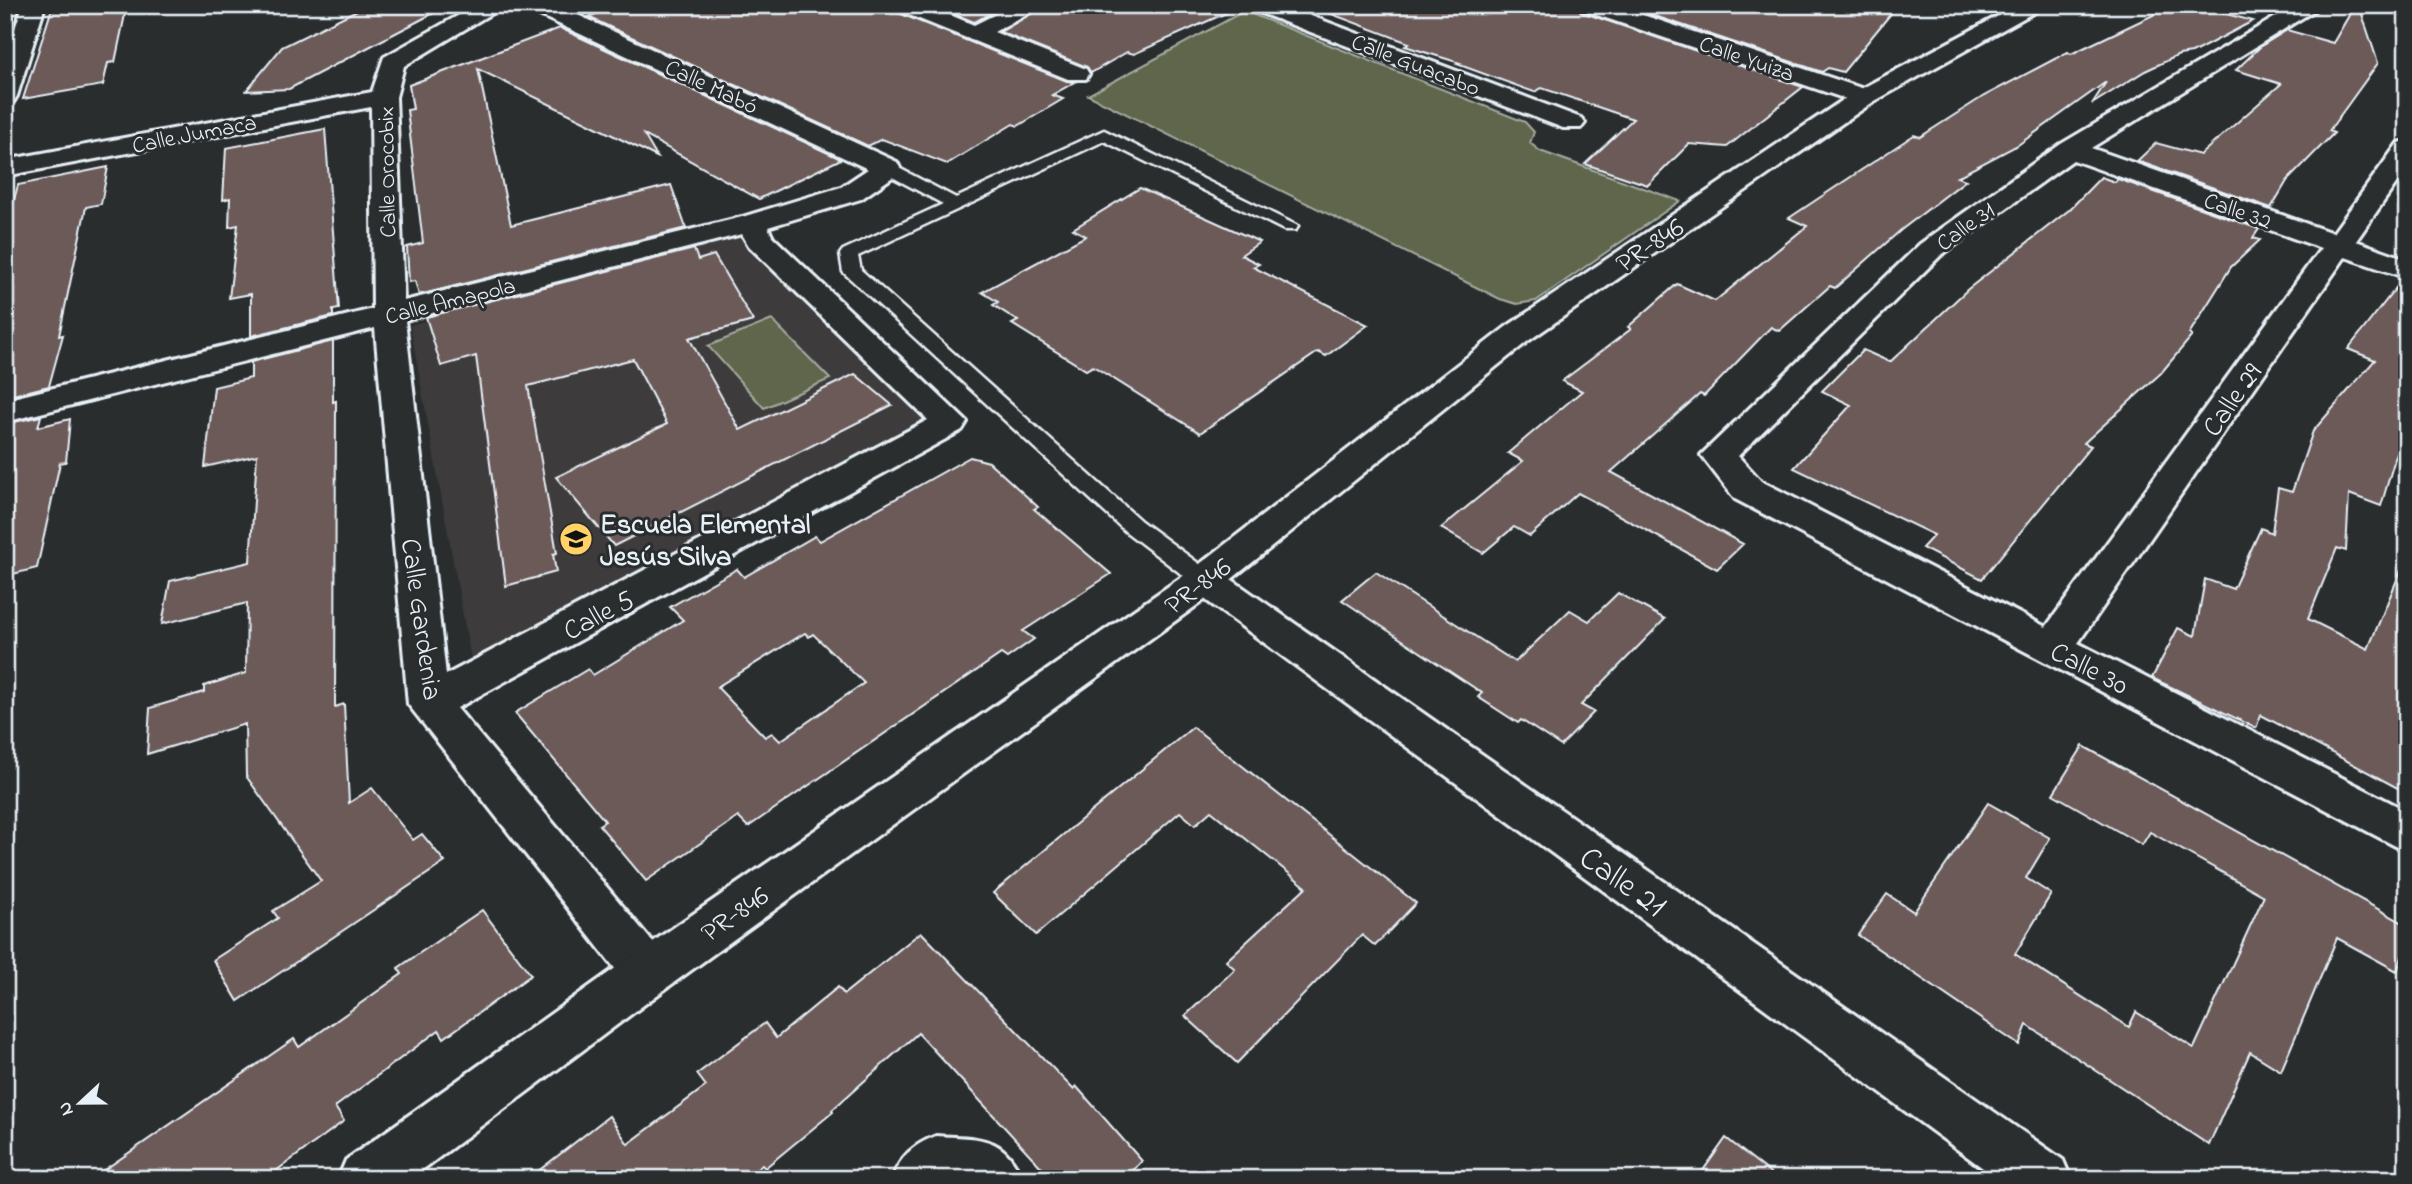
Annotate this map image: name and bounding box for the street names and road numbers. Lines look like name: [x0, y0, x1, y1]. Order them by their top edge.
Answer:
street label: Calle Guacabo: [1346, 27, 1484, 106]
street label: Calle Yuiza: [1694, 29, 1798, 92]
street label: Calle Mabó: [659, 52, 763, 124]
street label: Calle Orocobix: [371, 106, 406, 238]
street label: Calle Jumaca: [129, 107, 259, 164]
street label: Calle 32: [2199, 185, 2276, 239]
street label: Calle 31: [1930, 195, 2003, 261]
street label: PR-846: [1608, 209, 1693, 285]
street label: Calle Amapola: [382, 270, 519, 335]
street label: Calle 29: [2194, 355, 2274, 446]
street label: Calle Gardenia: [388, 536, 451, 703]
street label: PR-846: [1157, 549, 1241, 627]
street label: Calle 5: [557, 581, 643, 653]
street label: Calle 30: [2042, 633, 2135, 707]
street label: Calle 21: [1568, 836, 1675, 931]
street label: PR-846: [694, 878, 778, 954]

